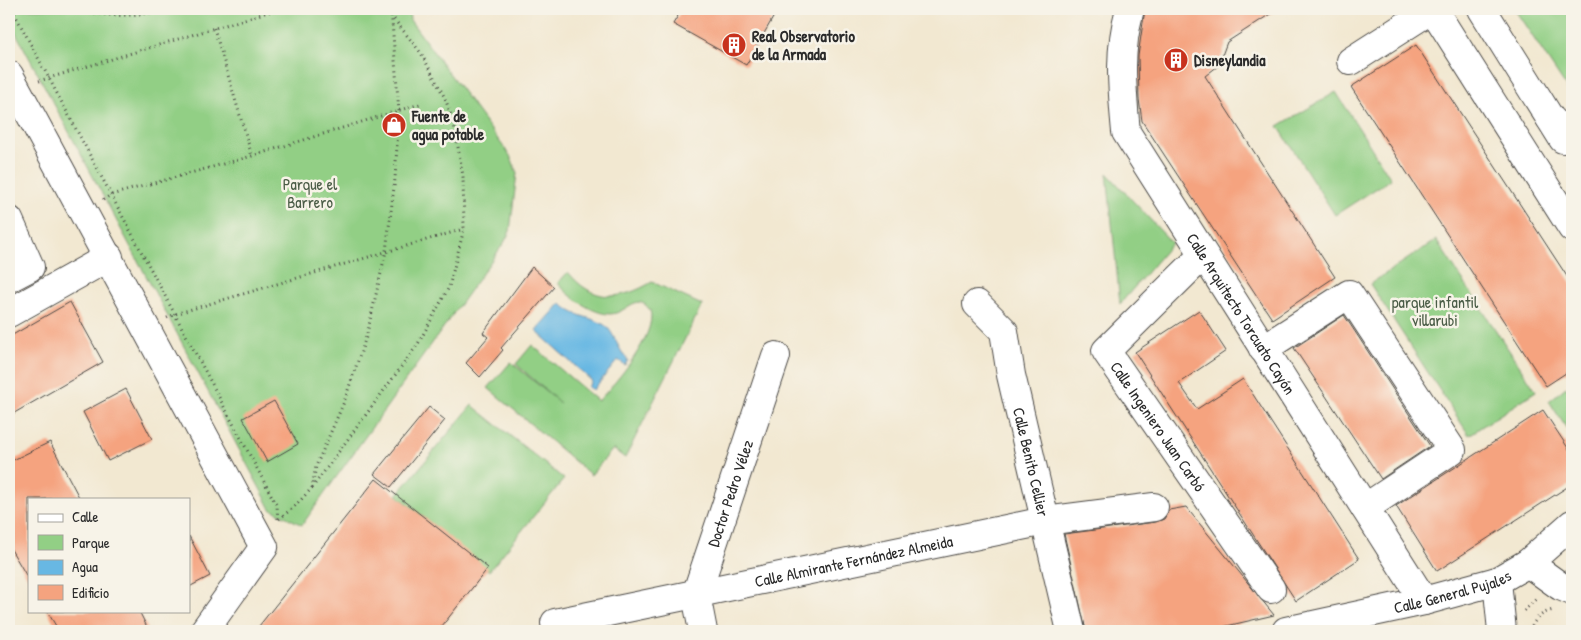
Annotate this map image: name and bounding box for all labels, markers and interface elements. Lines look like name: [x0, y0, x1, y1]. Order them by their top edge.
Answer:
place label: Real Observatorio de la Armada: [752, 25, 855, 65]
building icon: Real Observatorio de la Armada: [721, 32, 747, 58]
building icon: Disneylandia: [1163, 47, 1189, 73]
place label: Disneylandia: [1194, 49, 1266, 72]
place label: Fuente de agua potable: [411, 105, 485, 146]
shop icon: Fuente de agua potable: [381, 112, 407, 138]
park label: Parque el Barrero: [283, 173, 338, 213]
street label: Calle Arquitecto Torcuato Cayón: [1182, 229, 1301, 399]
park label: parque infantil villarubi: [1392, 291, 1479, 331]
street label: Calle Ingeniero Juan Carbó: [1105, 357, 1211, 496]
street label: Calle Benito Cellier: [1008, 405, 1055, 519]
street label: Doctor Pedro Vélez: [702, 437, 758, 550]
legend: [28, 498, 190, 612]
text: Calle: [72, 506, 99, 527]
street label: Calle Almirante Fernández Almeida: [753, 530, 955, 592]
text: Parque: [72, 532, 110, 553]
text: Agua: [72, 556, 98, 577]
street label: Calle General Pujales: [1392, 564, 1515, 618]
text: Edificio: [72, 582, 109, 603]

